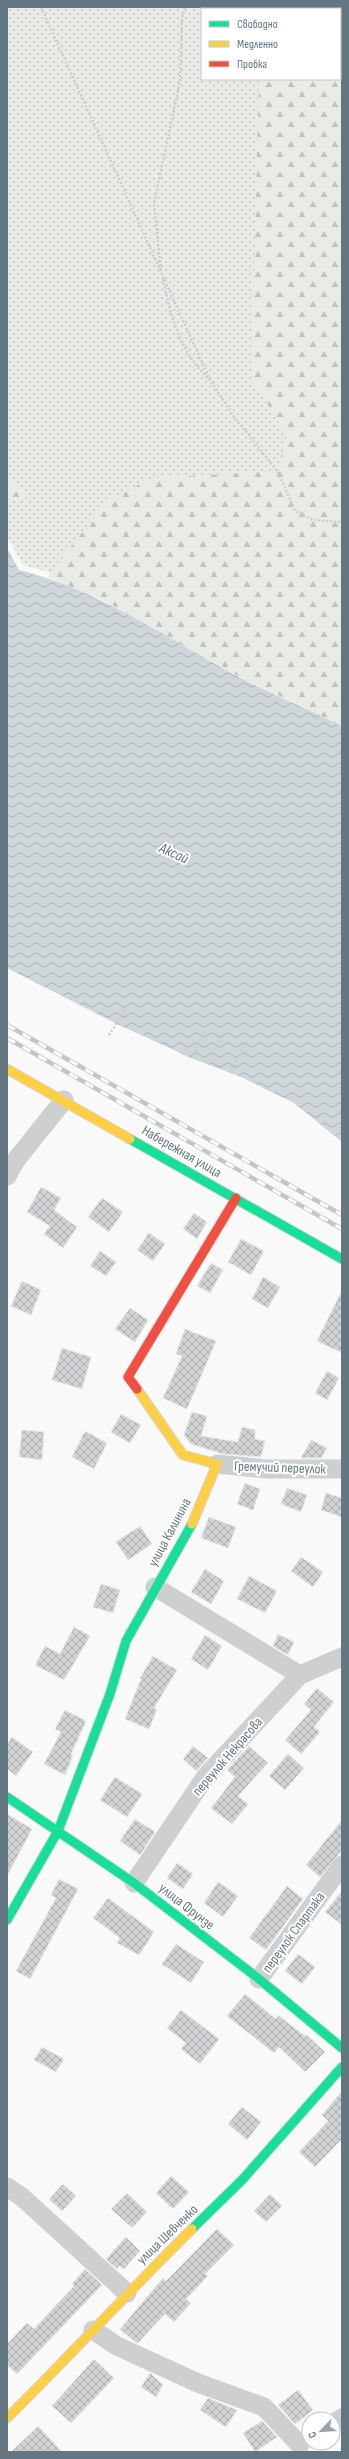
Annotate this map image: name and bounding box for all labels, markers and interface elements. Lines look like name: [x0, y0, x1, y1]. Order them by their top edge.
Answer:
legend: [201, 8, 341, 80]
text: Свободно: [237, 17, 278, 32]
text: Медленно: [237, 37, 278, 52]
text: Пробка: [237, 57, 268, 72]
water label: Аксай: [155, 838, 192, 869]
street label: Набережная улица: [139, 1122, 225, 1181]
street label: Гремучий переулок: [234, 1457, 327, 1478]
street label: улица Калинина: [144, 1495, 195, 1569]
street label: переулок Некрасова: [189, 1714, 266, 1799]
street label: улица Фрунзе: [155, 1879, 218, 1933]
street label: переулок Спартака: [258, 1889, 328, 1976]
street label: улица Шевченко: [133, 2201, 202, 2268]
north arrow: [301, 2411, 341, 2451]
text: С: [305, 2429, 319, 2440]

